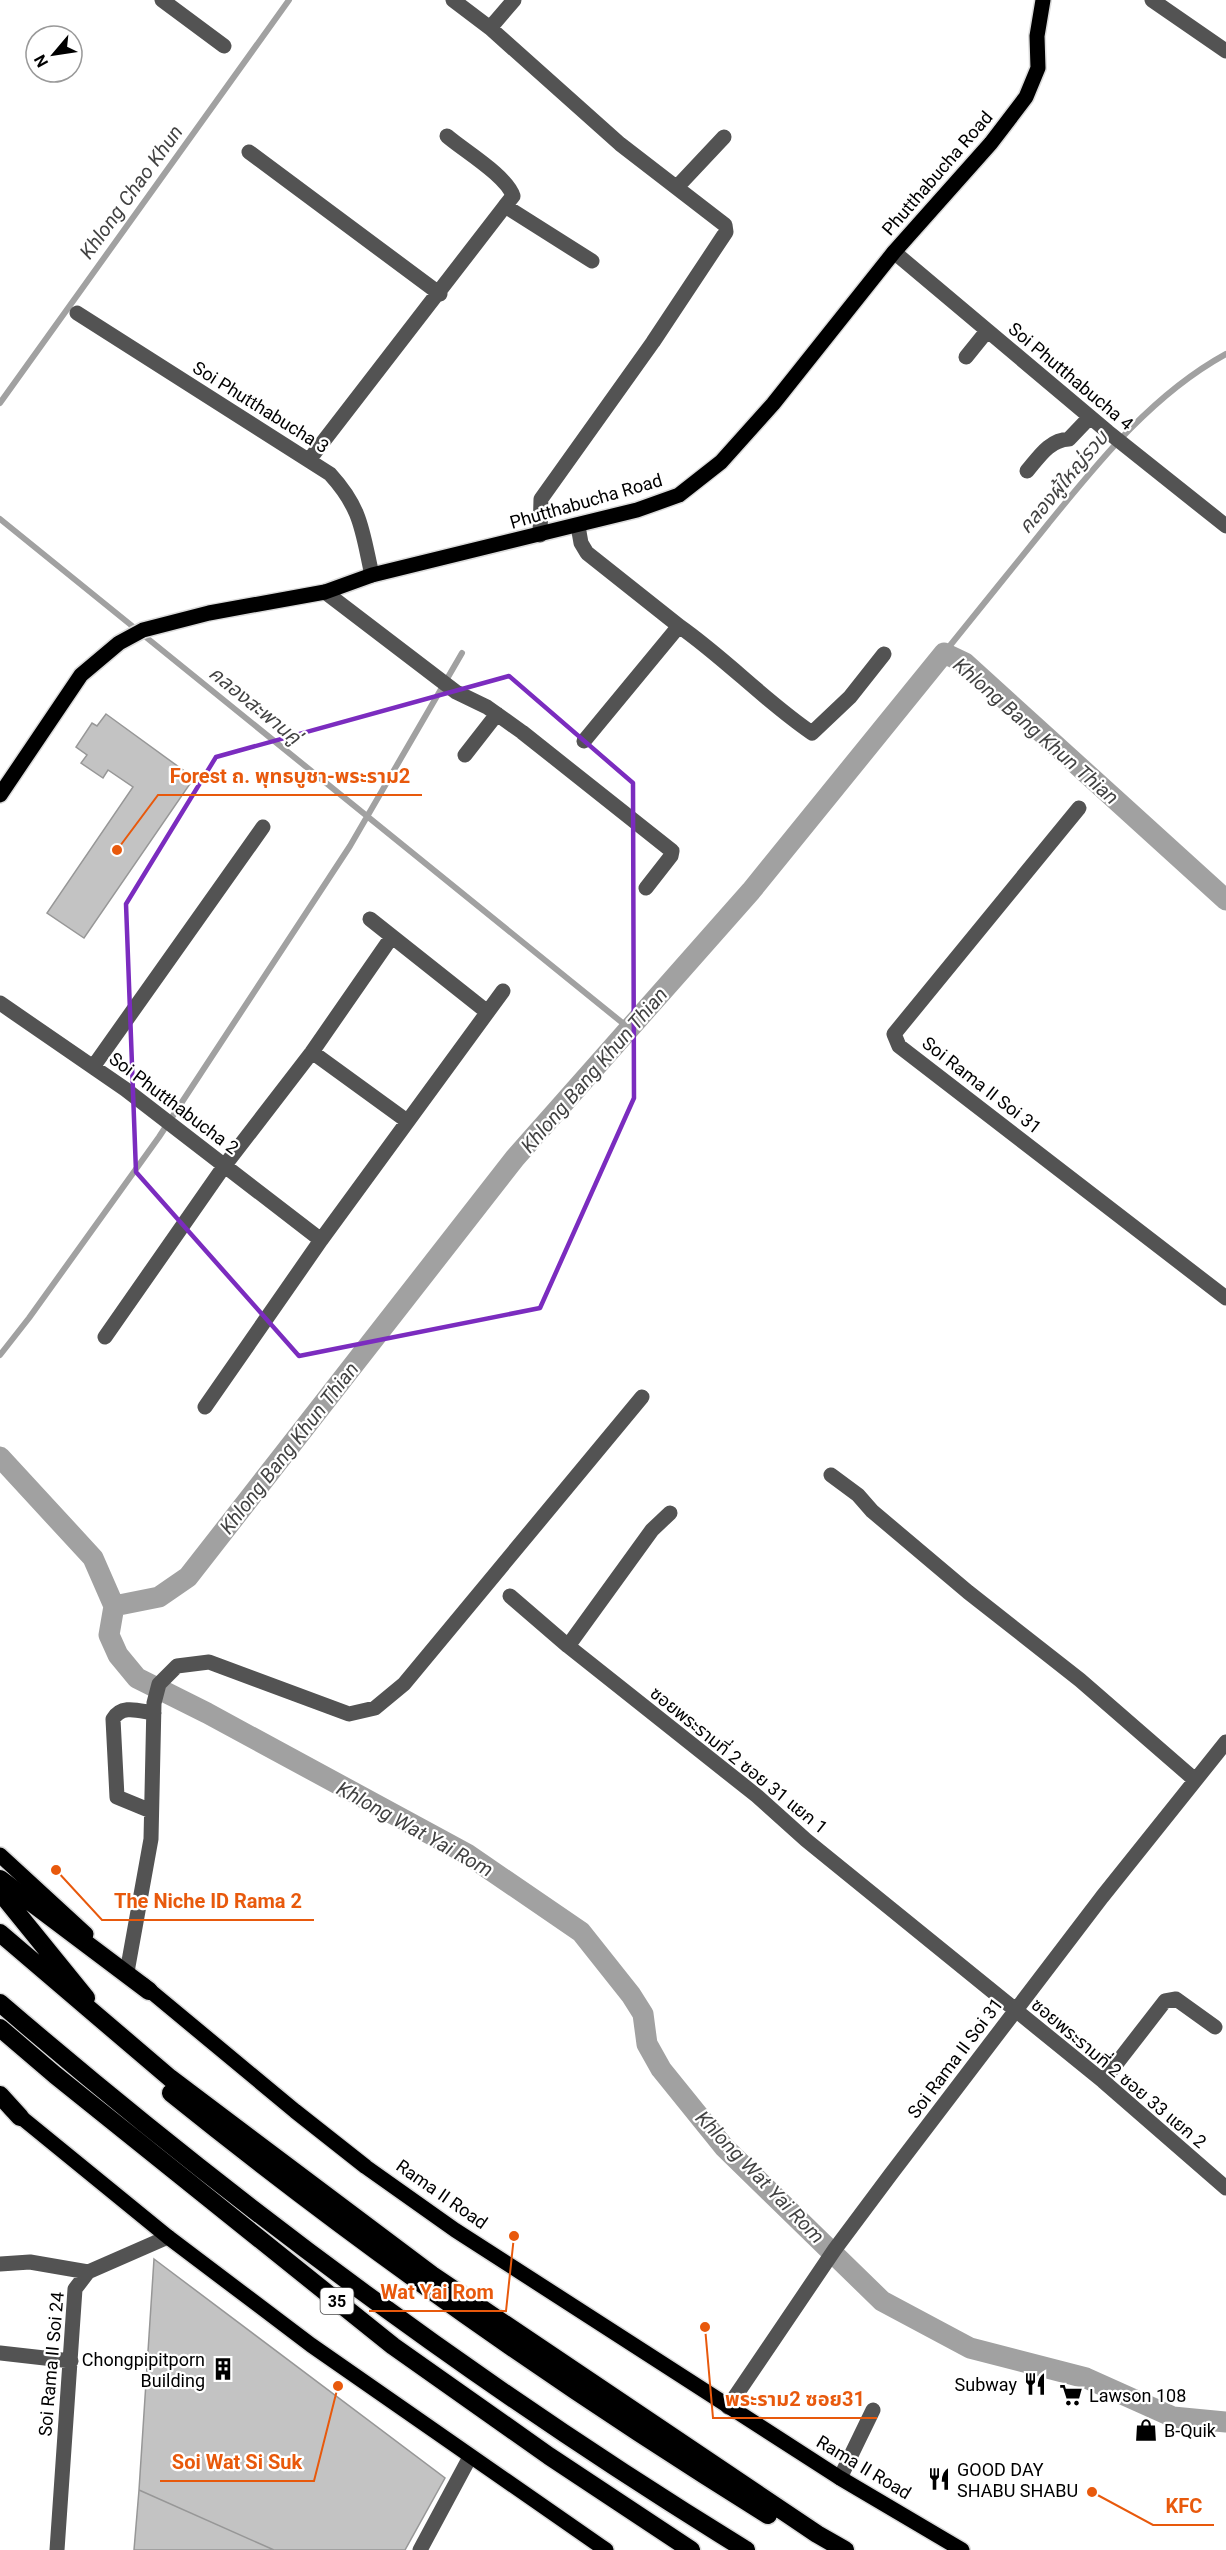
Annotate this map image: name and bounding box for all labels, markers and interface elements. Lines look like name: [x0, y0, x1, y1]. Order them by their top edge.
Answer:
north arrow: [24, 24, 84, 84]
text: N: [30, 51, 52, 71]
street label: Phutthabucha Road: [877, 107, 997, 239]
water label: Khlong Chao Khun: [74, 121, 188, 263]
street label: Soi Phutthabucha 4: [1004, 318, 1138, 434]
street label: Soi Phutthabucha 3: [189, 357, 333, 457]
water label: คลองผู้ใหญ่รวบ: [1013, 424, 1115, 539]
street label: Phutthabucha Road: [507, 469, 665, 533]
water label: Khlong Bang Khun Thian: [948, 653, 1124, 809]
water label: คลองสะพานคู่: [204, 661, 308, 752]
callout: Forest ถ. พุทธบูชา-พระราม2: [158, 757, 422, 795]
text: Forest ถ. พุทธบูชา-พระราม2: [170, 764, 410, 788]
water label: Khlong Bang Khun Thian: [516, 982, 672, 1158]
street label: Soi Rama II Soi 31: [918, 1032, 1046, 1138]
street label: Soi Phutthabucha 2: [105, 1048, 243, 1158]
water label: Khlong Bang Khun Thian: [214, 1357, 364, 1539]
street label: ซอยพระรามที่ 2 ซอย 31 แยก 1: [646, 1681, 833, 1838]
water label: Khlong Wat Yai Rom: [333, 1776, 497, 1882]
callout: The Niche ID Rama 2: [102, 1882, 314, 1920]
text: The Niche ID Rama 2: [114, 1889, 302, 1913]
street label: ซอยพระรามที่ 2 ซอย 33 แยก 2: [1027, 1992, 1212, 2152]
street label: Soi Rama II Soi 31: [903, 1994, 1007, 2122]
water label: Khlong Wat Yai Rom: [691, 2106, 829, 2248]
street label: Rama II Road: [392, 2155, 492, 2233]
callout: Wat Yai Rom: [369, 2273, 506, 2311]
text: Wat Yai Rom: [380, 2280, 494, 2304]
road number: 35: [320, 2288, 354, 2314]
street label: Soi Rama II Soi 24: [34, 2291, 68, 2437]
place label: Chongpipitporn Building: [82, 2349, 205, 2391]
building icon: Chongpipitporn Building: [210, 2356, 236, 2382]
restaurant icon: Subway: [1022, 2371, 1048, 2397]
place label: Subway: [955, 2374, 1017, 2395]
callout: พระราม2 ซอย31: [713, 2380, 877, 2418]
supermarket icon: Lawson 108: [1058, 2382, 1084, 2408]
place label: Lawson 108: [1089, 2385, 1186, 2406]
text: พระราม2 ซอย31: [725, 2387, 865, 2411]
shop icon: B-Quik: [1133, 2417, 1159, 2443]
place label: B-Quik: [1164, 2420, 1217, 2441]
street label: Rama II Road: [813, 2431, 915, 2503]
callout: Soi Wat Si Suk: [160, 2443, 314, 2481]
text: Soi Wat Si Suk: [172, 2450, 302, 2474]
place label: GOOD DAY SHABU SHABU: [957, 2459, 1078, 2501]
restaurant icon: GOOD DAY SHABU SHABU: [926, 2466, 952, 2492]
callout: KFC: [1153, 2487, 1214, 2525]
text: KFC: [1166, 2494, 1202, 2518]

